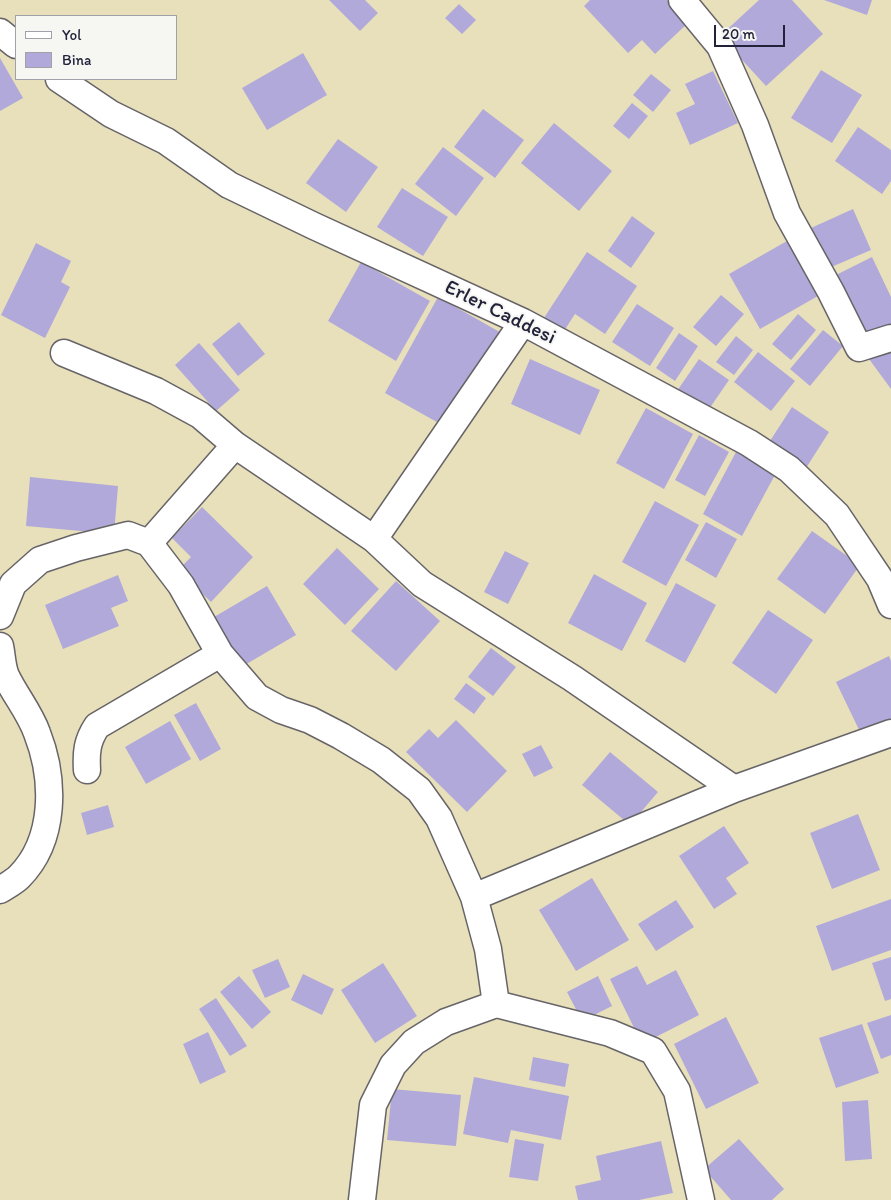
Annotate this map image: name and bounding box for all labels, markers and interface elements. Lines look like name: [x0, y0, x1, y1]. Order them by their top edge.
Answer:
legend: [15, 15, 178, 80]
scale bar: [716, 15, 787, 47]
text: 20 m: [722, 25, 755, 43]
text: Yol: [62, 26, 81, 44]
text: Bina: [62, 51, 91, 69]
street label: Erler Caddesi: [440, 275, 560, 351]

